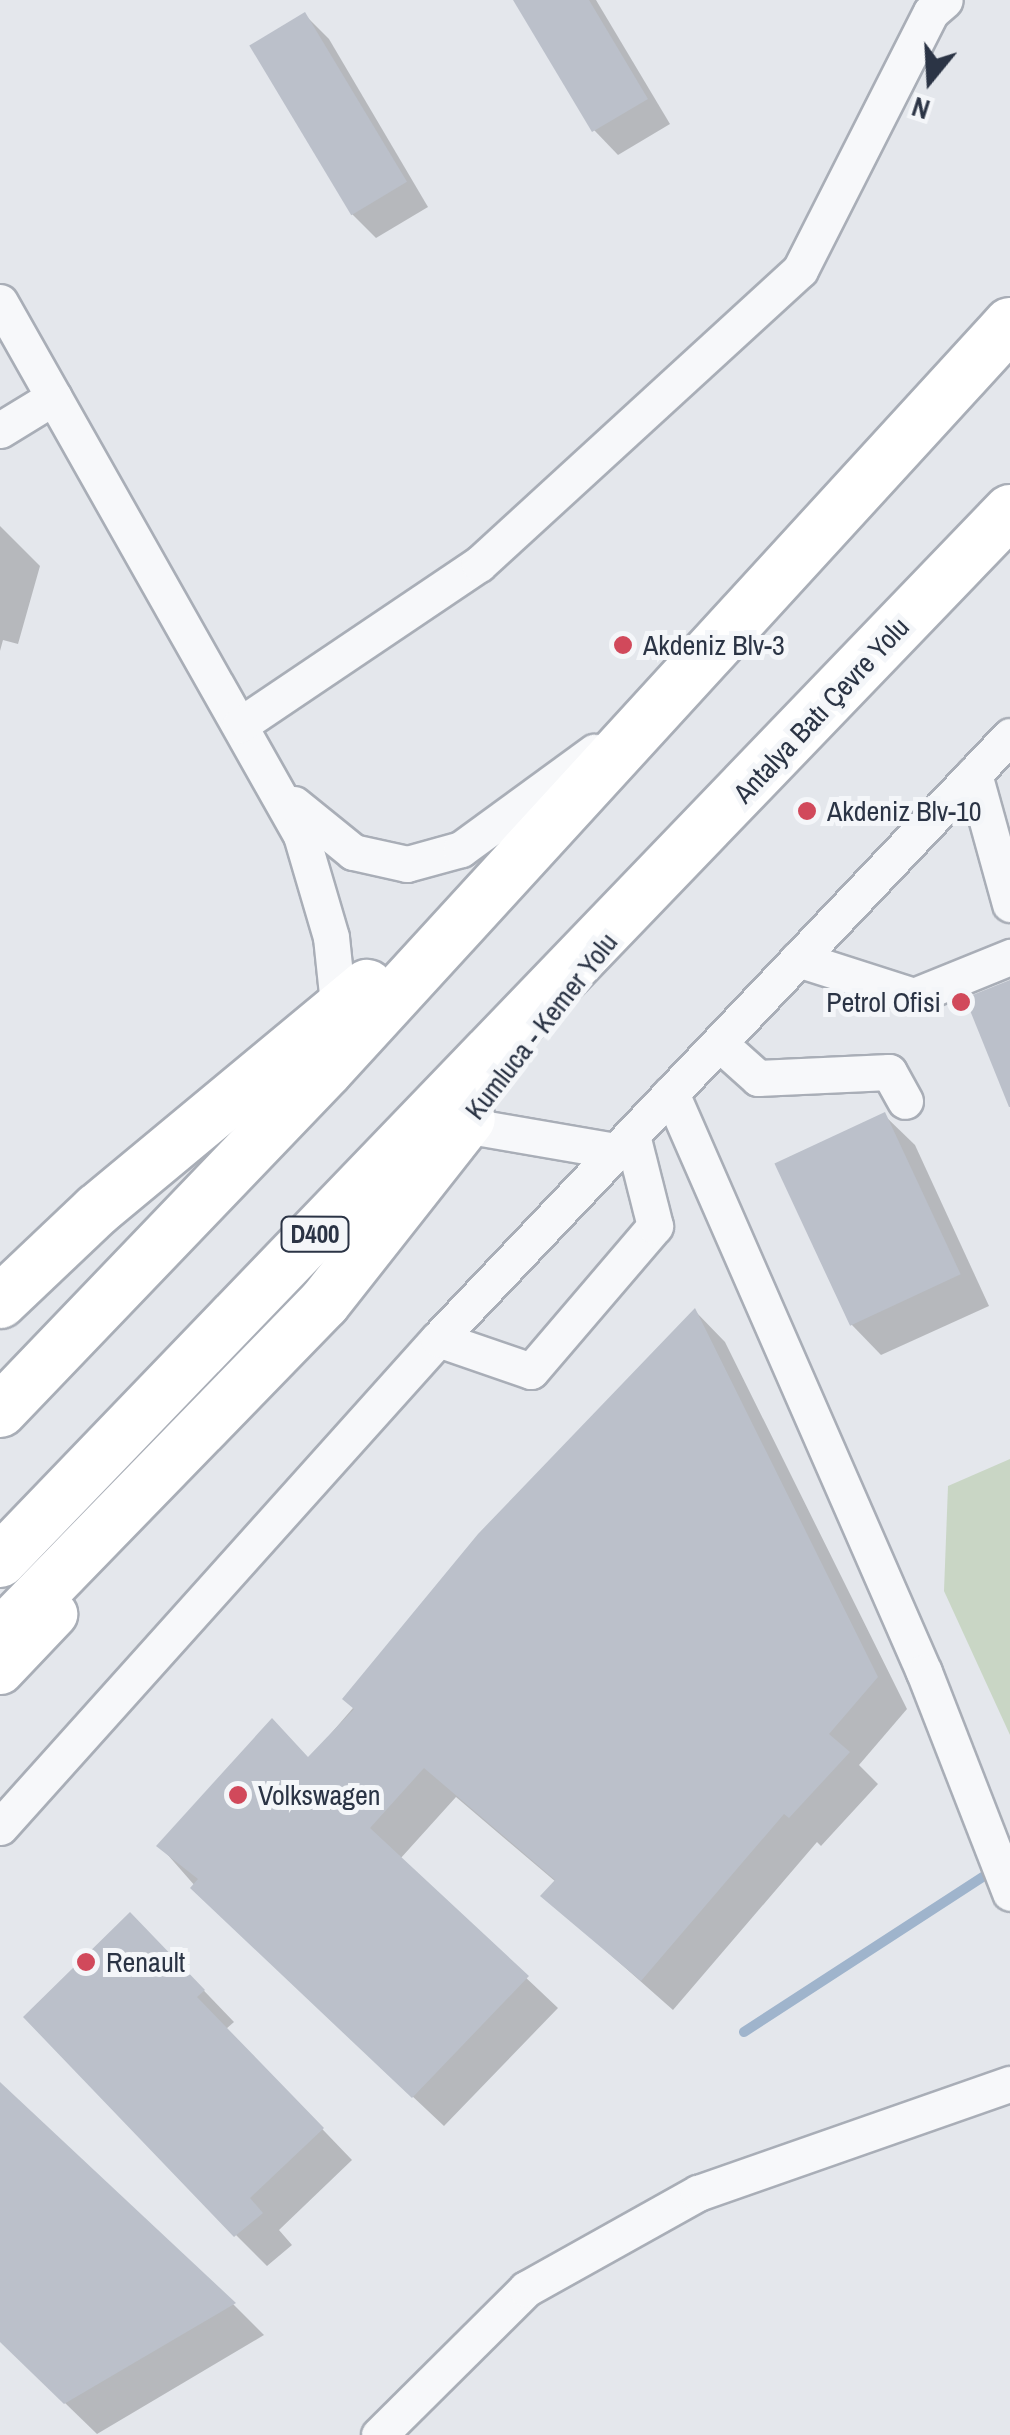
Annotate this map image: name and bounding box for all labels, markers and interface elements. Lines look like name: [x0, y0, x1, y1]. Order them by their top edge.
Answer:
north arrow: [880, 30, 980, 130]
text: N: [907, 88, 934, 129]
street label: Antalya Batı Çevre Yolu: [726, 610, 916, 810]
place label: Akdeniz Blv-3: [643, 628, 785, 662]
marker: Akdeniz Blv-3: [612, 634, 634, 656]
place label: Akdeniz Blv-10: [827, 794, 981, 828]
marker: Akdeniz Blv-10: [796, 800, 818, 822]
street label: Kumluca - Kemer Yolu: [458, 926, 624, 1126]
place label: Petrol Ofisi: [826, 985, 941, 1019]
marker: Petrol Ofisi: [950, 991, 972, 1013]
road number: D400: [280, 1214, 350, 1254]
place label: Volkswagen: [258, 1778, 381, 1812]
marker: Volkswagen: [227, 1784, 249, 1806]
place label: Renault: [106, 1945, 185, 1979]
marker: Renault: [75, 1951, 97, 1973]

